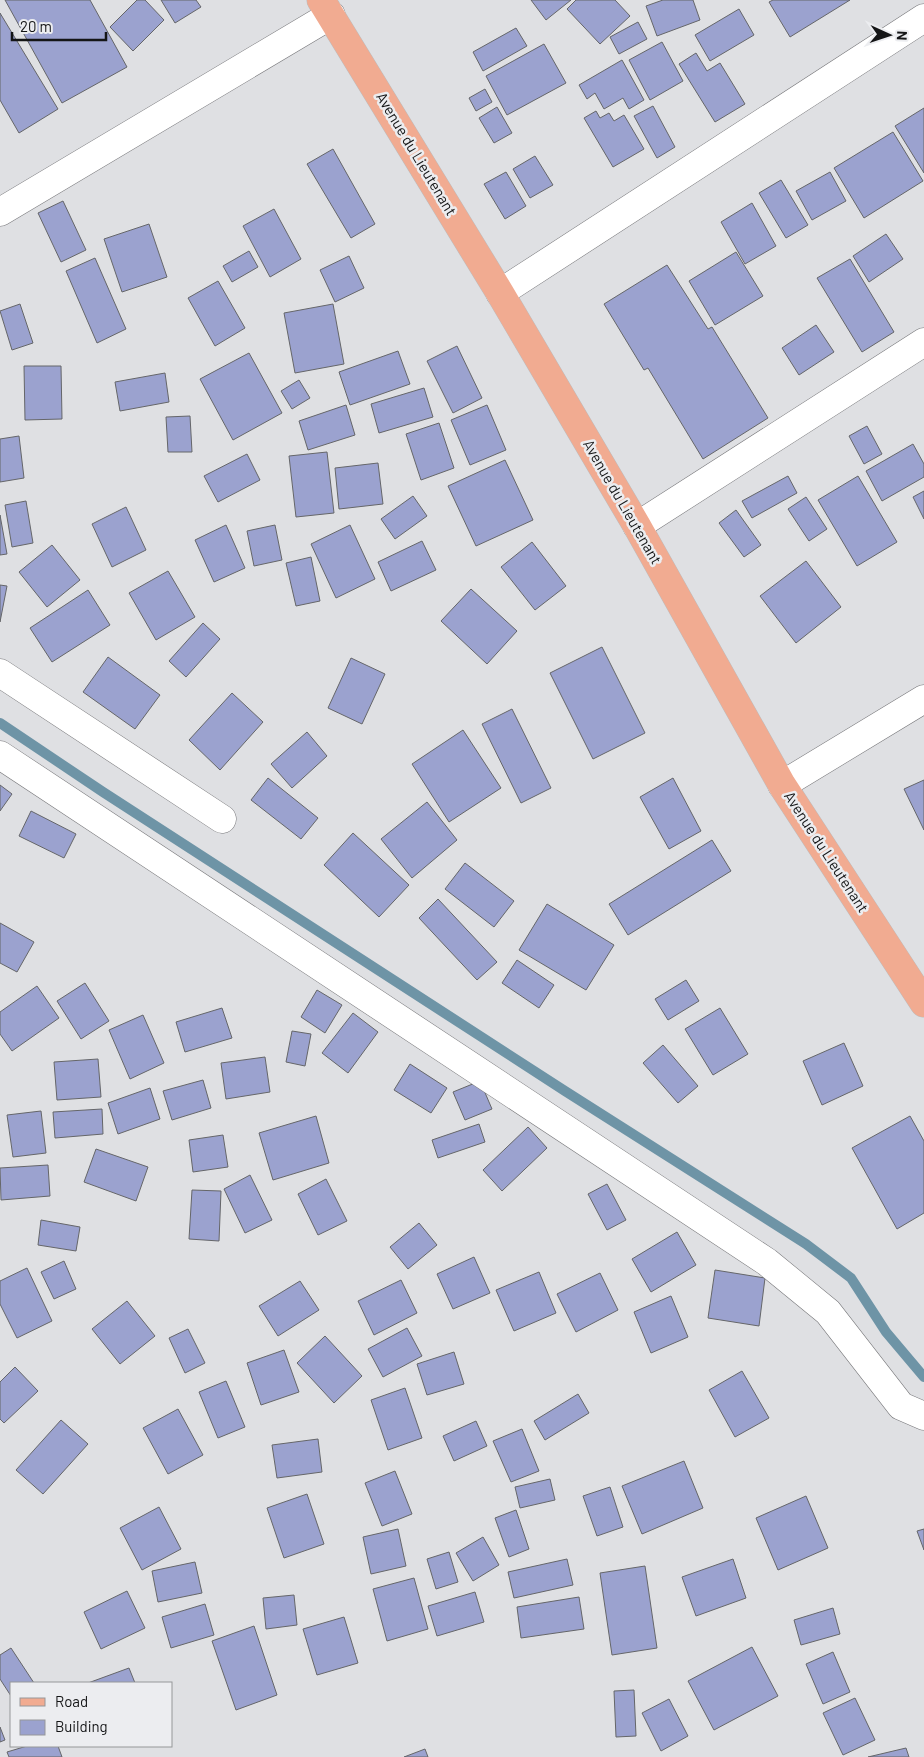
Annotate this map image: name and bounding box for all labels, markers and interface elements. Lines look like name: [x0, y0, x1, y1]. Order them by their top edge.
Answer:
scale bar: [12, 10, 106, 42]
north arrow: [864, 10, 914, 60]
text: 20 m: [20, 17, 52, 35]
text: N: [894, 31, 911, 41]
street label: Avenue du Lieutenant: [373, 88, 461, 218]
street label: Avenue du Lieutenant: [580, 436, 666, 567]
street label: Avenue du Lieutenant: [781, 788, 873, 915]
legend: [10, 1682, 172, 1747]
text: Road: [55, 1692, 88, 1710]
text: Building: [55, 1717, 108, 1735]

